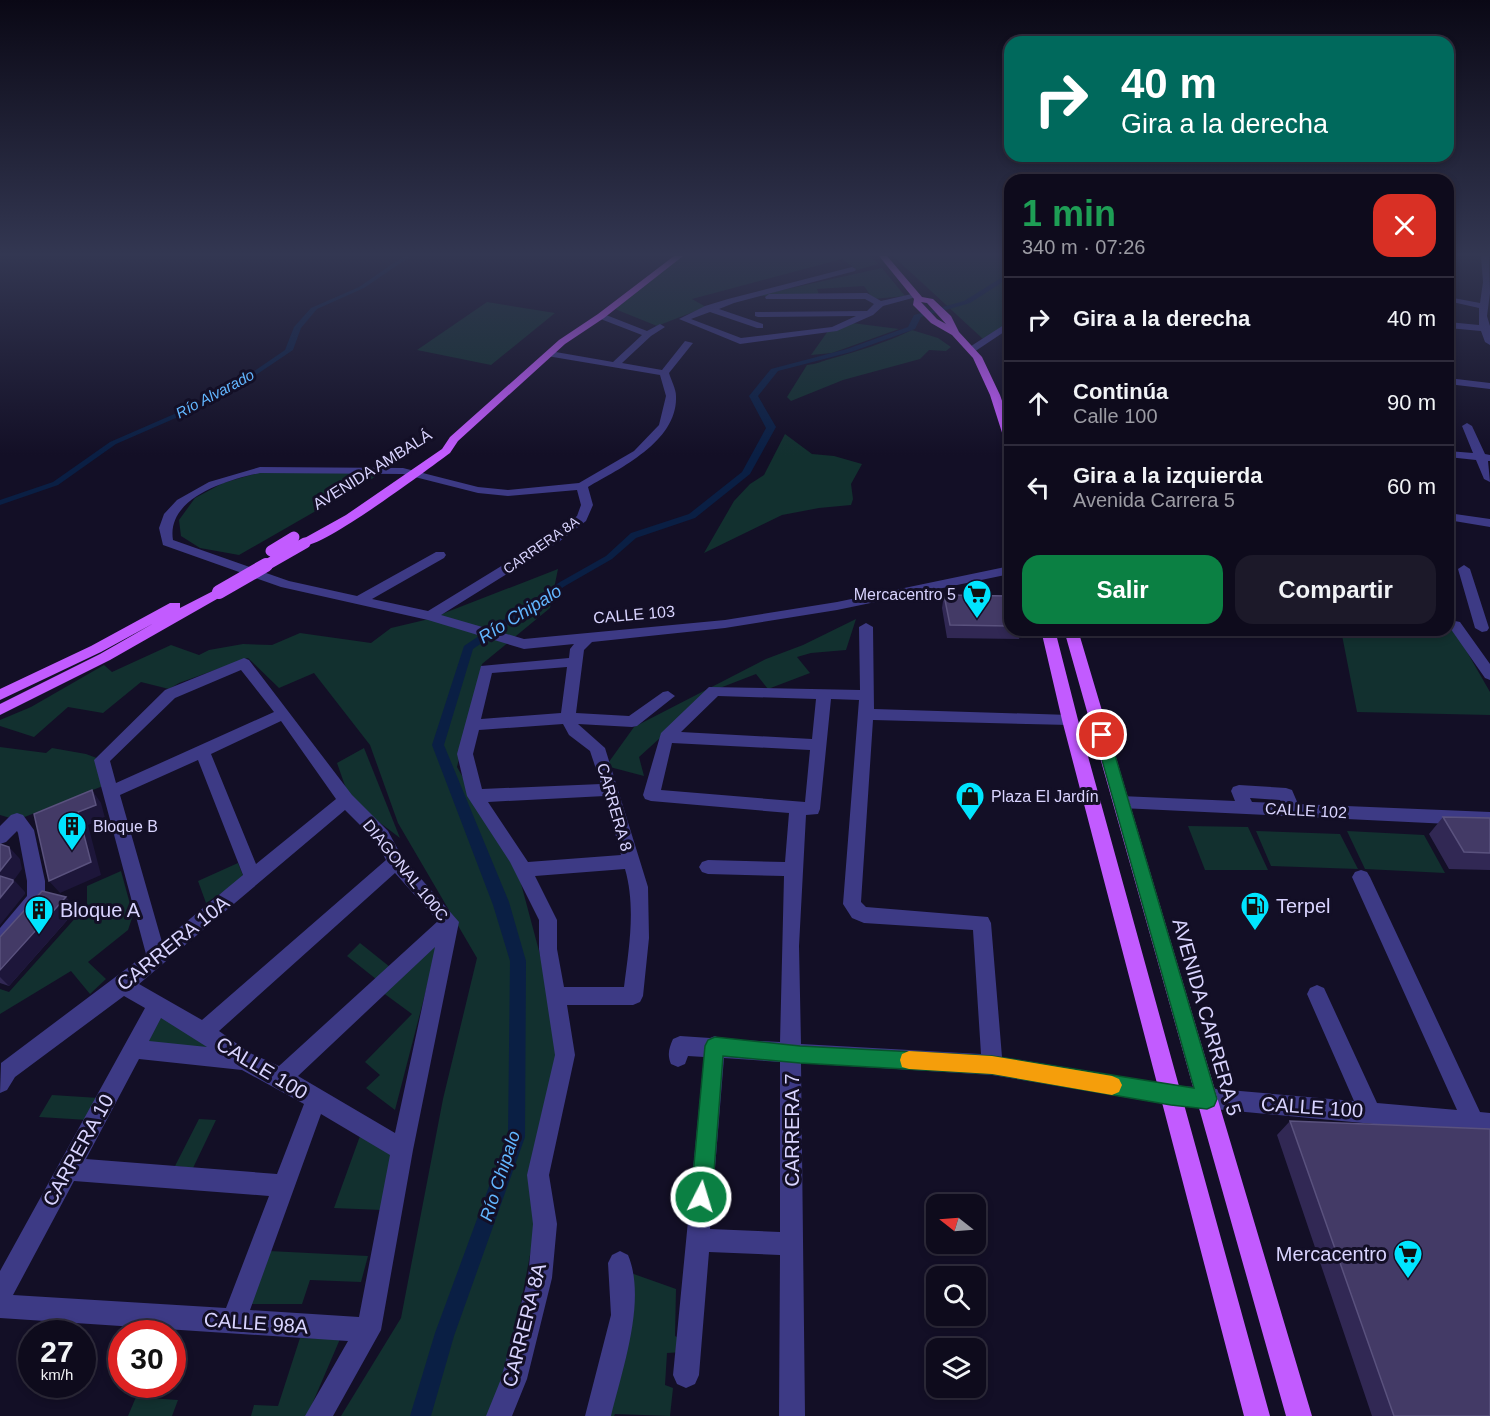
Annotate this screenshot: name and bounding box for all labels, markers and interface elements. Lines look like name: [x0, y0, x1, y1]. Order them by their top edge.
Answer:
icon: right: [1022, 60, 1100, 138]
text: 40 m: [1121, 60, 1217, 107]
text: Gira a la derecha: [1121, 109, 1328, 139]
text: 1 min: [1022, 193, 1116, 234]
button: close: [1373, 194, 1436, 257]
text: 340 m · 07:26: [1022, 236, 1145, 258]
icon: right: [1022, 303, 1055, 336]
text: Gira a la derecha: [1073, 306, 1250, 331]
text: 40 m: [1387, 306, 1436, 331]
water label: Río Alvarado: [173, 366, 257, 421]
text: Continúa: [1073, 379, 1168, 404]
icon: ahead: [1022, 387, 1055, 420]
text: 90 m: [1387, 390, 1436, 415]
text: Calle 100: [1073, 405, 1158, 427]
street label: AVENIDA AMBALÁ: [309, 425, 435, 513]
text: Gira a la izquierda: [1073, 463, 1263, 488]
icon: left: [1022, 471, 1055, 504]
text: 60 m: [1387, 474, 1436, 499]
text: Avenida Carrera 5: [1073, 489, 1235, 511]
street label: CARRERA 8A: [500, 513, 582, 577]
button: Salir: [1022, 555, 1223, 624]
button: Compartir: [1235, 555, 1436, 624]
supermarket icon: Mercacentro 5: [961, 578, 993, 620]
water label: Río Chipalo: [475, 581, 565, 647]
place label: Mercacentro 5: [854, 586, 956, 603]
street label: CALLE 103: [593, 602, 676, 627]
pin: [1076, 709, 1127, 760]
icon: arrive: [1085, 718, 1118, 751]
street label: CARRERA 8: [594, 761, 635, 853]
shop icon: Plaza El Jardín: [954, 780, 986, 822]
place label: Plaza El Jardín: [991, 788, 1099, 805]
street label: CALLE 102: [1265, 800, 1347, 821]
building icon: Bloque B: [56, 810, 88, 852]
street label: DIAGONAL 100C: [360, 816, 451, 924]
place label: Bloque B: [93, 818, 158, 835]
fuel station icon: Terpel: [1239, 890, 1271, 932]
street label: CARRERA 10A: [113, 891, 234, 995]
building icon: Bloque A: [23, 894, 55, 936]
place label: Terpel: [1276, 895, 1330, 917]
place label: Bloque A: [60, 899, 141, 921]
street label: AVENIDA CARRERA 5: [1168, 916, 1246, 1118]
street label: CALLE 100: [212, 1032, 312, 1104]
street label: CARRERA 7: [781, 1073, 803, 1187]
street label: CARRERA 10: [38, 1090, 118, 1210]
street label: CALLE 100: [1260, 1092, 1364, 1122]
water label: Río Chipalo: [476, 1128, 524, 1224]
position arrow: [669, 1165, 733, 1229]
north arrow: [926, 1194, 986, 1254]
map controls: [926, 1194, 986, 1398]
supermarket icon: Mercacentro: [1392, 1238, 1424, 1280]
place label: Mercacentro: [1276, 1243, 1387, 1265]
street label: CARRERA 8A: [498, 1260, 550, 1389]
button: search: [926, 1266, 986, 1326]
street label: CALLE 98A: [203, 1308, 310, 1338]
speed limit sign: 30: [108, 1320, 186, 1398]
text: 27: [40, 1335, 74, 1368]
button: layers: [926, 1338, 986, 1398]
text: km/h: [41, 1366, 73, 1383]

